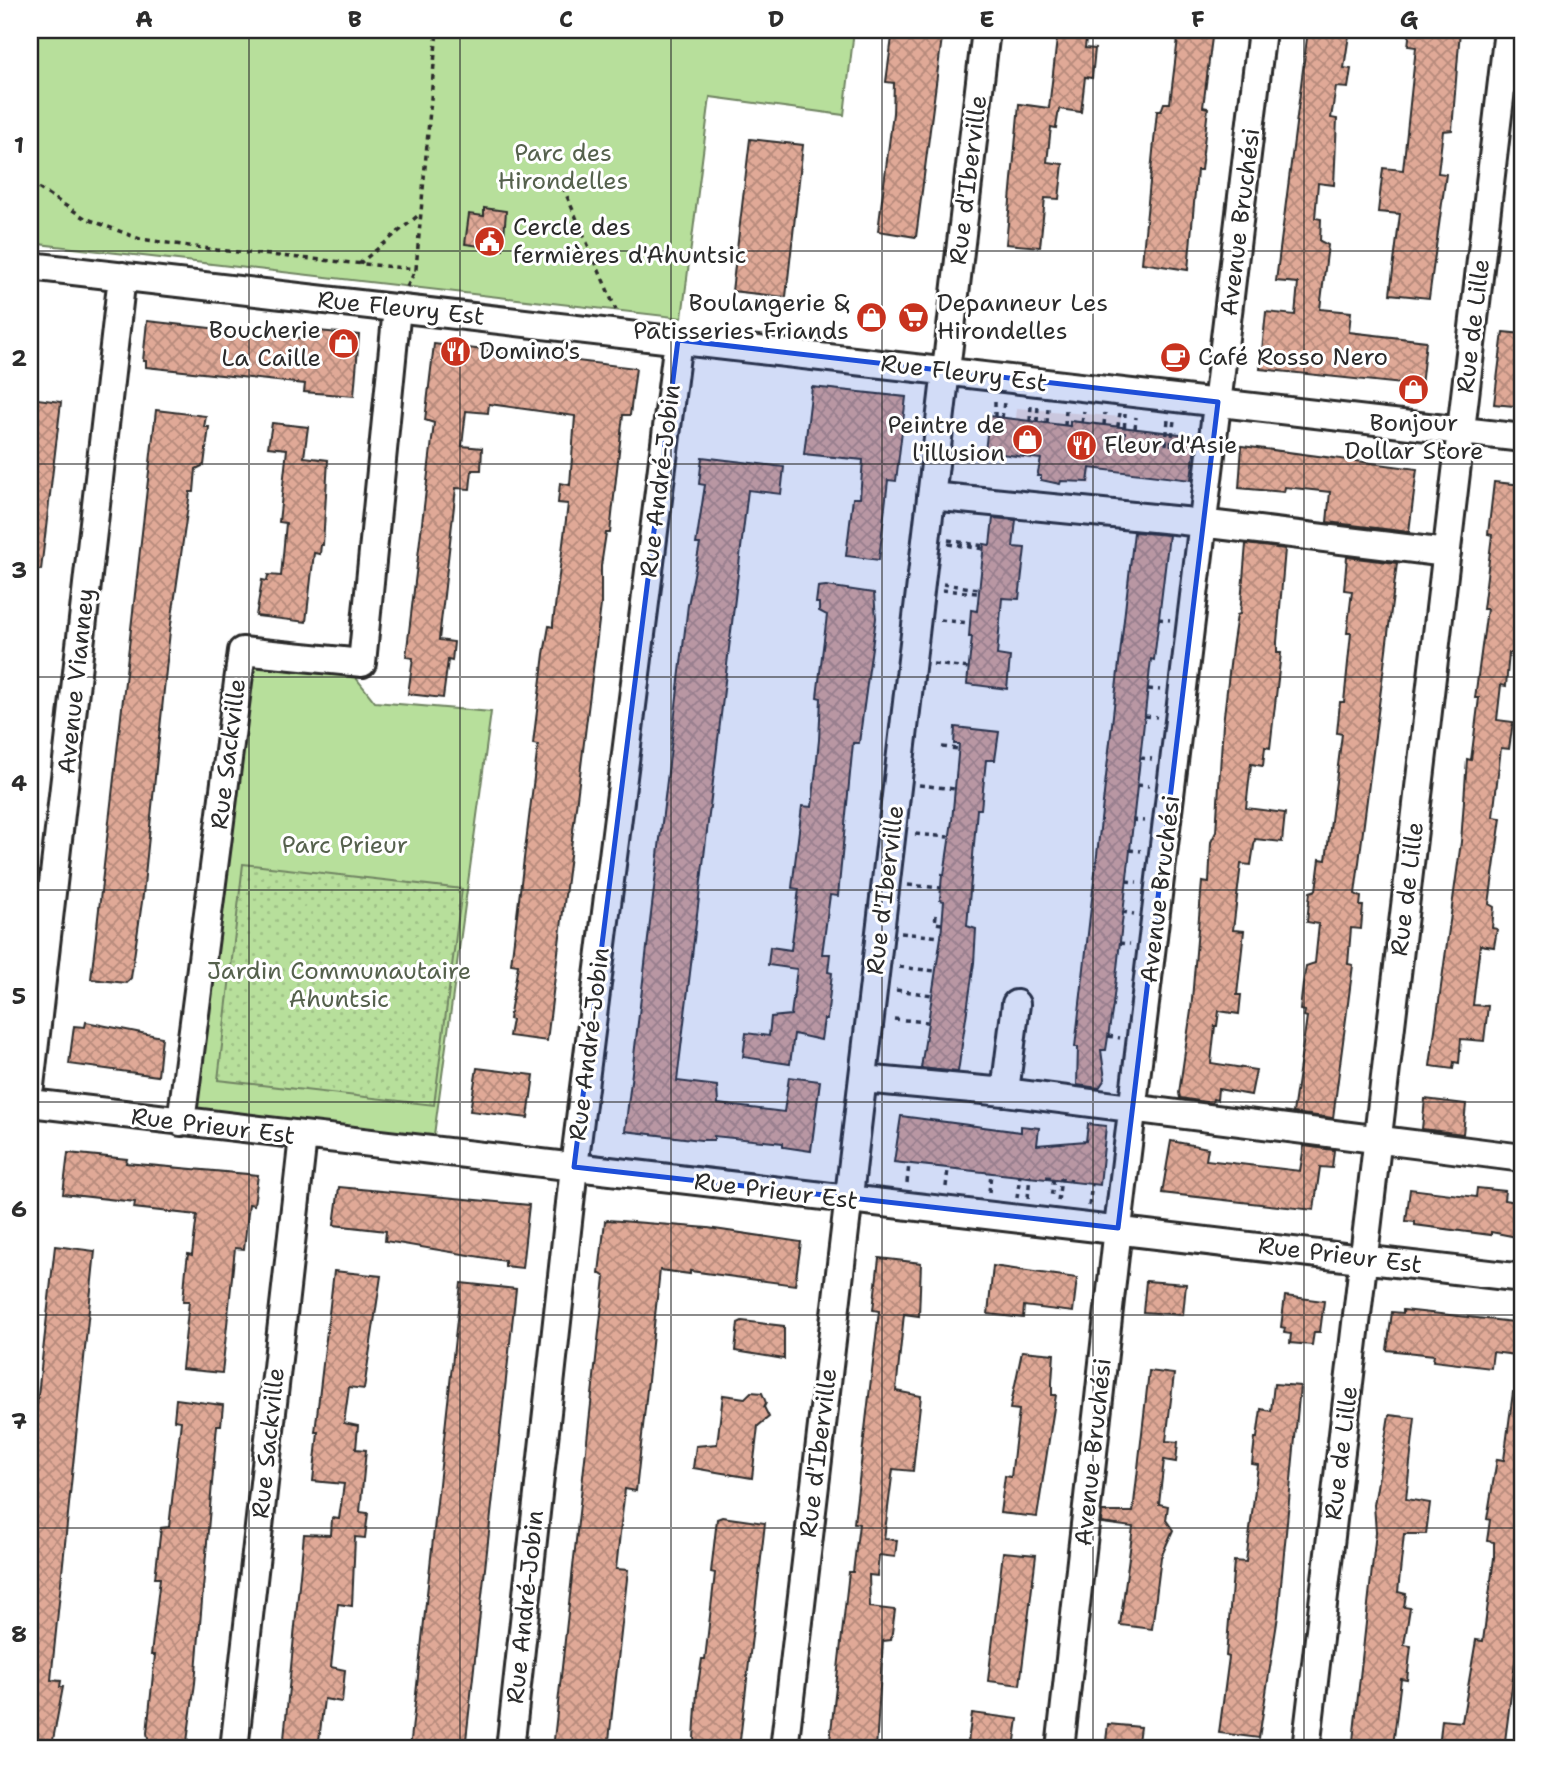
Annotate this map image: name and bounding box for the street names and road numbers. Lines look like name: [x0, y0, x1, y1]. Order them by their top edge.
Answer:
street label: Rue d'Iberville: [942, 93, 994, 267]
street label: Avenue Bruchési: [1213, 126, 1267, 318]
street label: Rue de Lille: [1449, 257, 1497, 395]
street label: Rue Fleury Est: [316, 283, 486, 333]
street label: Rue Fleury Est: [879, 347, 1049, 399]
street label: Rue André-Jobin: [632, 383, 688, 579]
street label: Avenue Vianney: [50, 586, 102, 776]
street label: Rue Sackville: [203, 677, 253, 831]
street label: Avenue Bruchési: [1133, 793, 1187, 985]
street label: Rue d'Iberville: [859, 803, 911, 977]
street label: Rue de Lille: [1383, 820, 1431, 958]
street label: Rue André-Jobin: [561, 946, 617, 1142]
street label: Rue Prieur Est: [129, 1100, 297, 1152]
street label: Rue Prieur Est: [692, 1165, 860, 1217]
street label: Rue Prieur Est: [1256, 1229, 1424, 1281]
street label: Avenue Bruchési: [1067, 1356, 1119, 1548]
street label: Rue Sackville: [244, 1366, 292, 1520]
street label: Rue d'Iberville: [792, 1366, 844, 1540]
street label: Rue de Lille: [1317, 1384, 1365, 1522]
street label: Rue André-Jobin: [499, 1509, 551, 1705]

